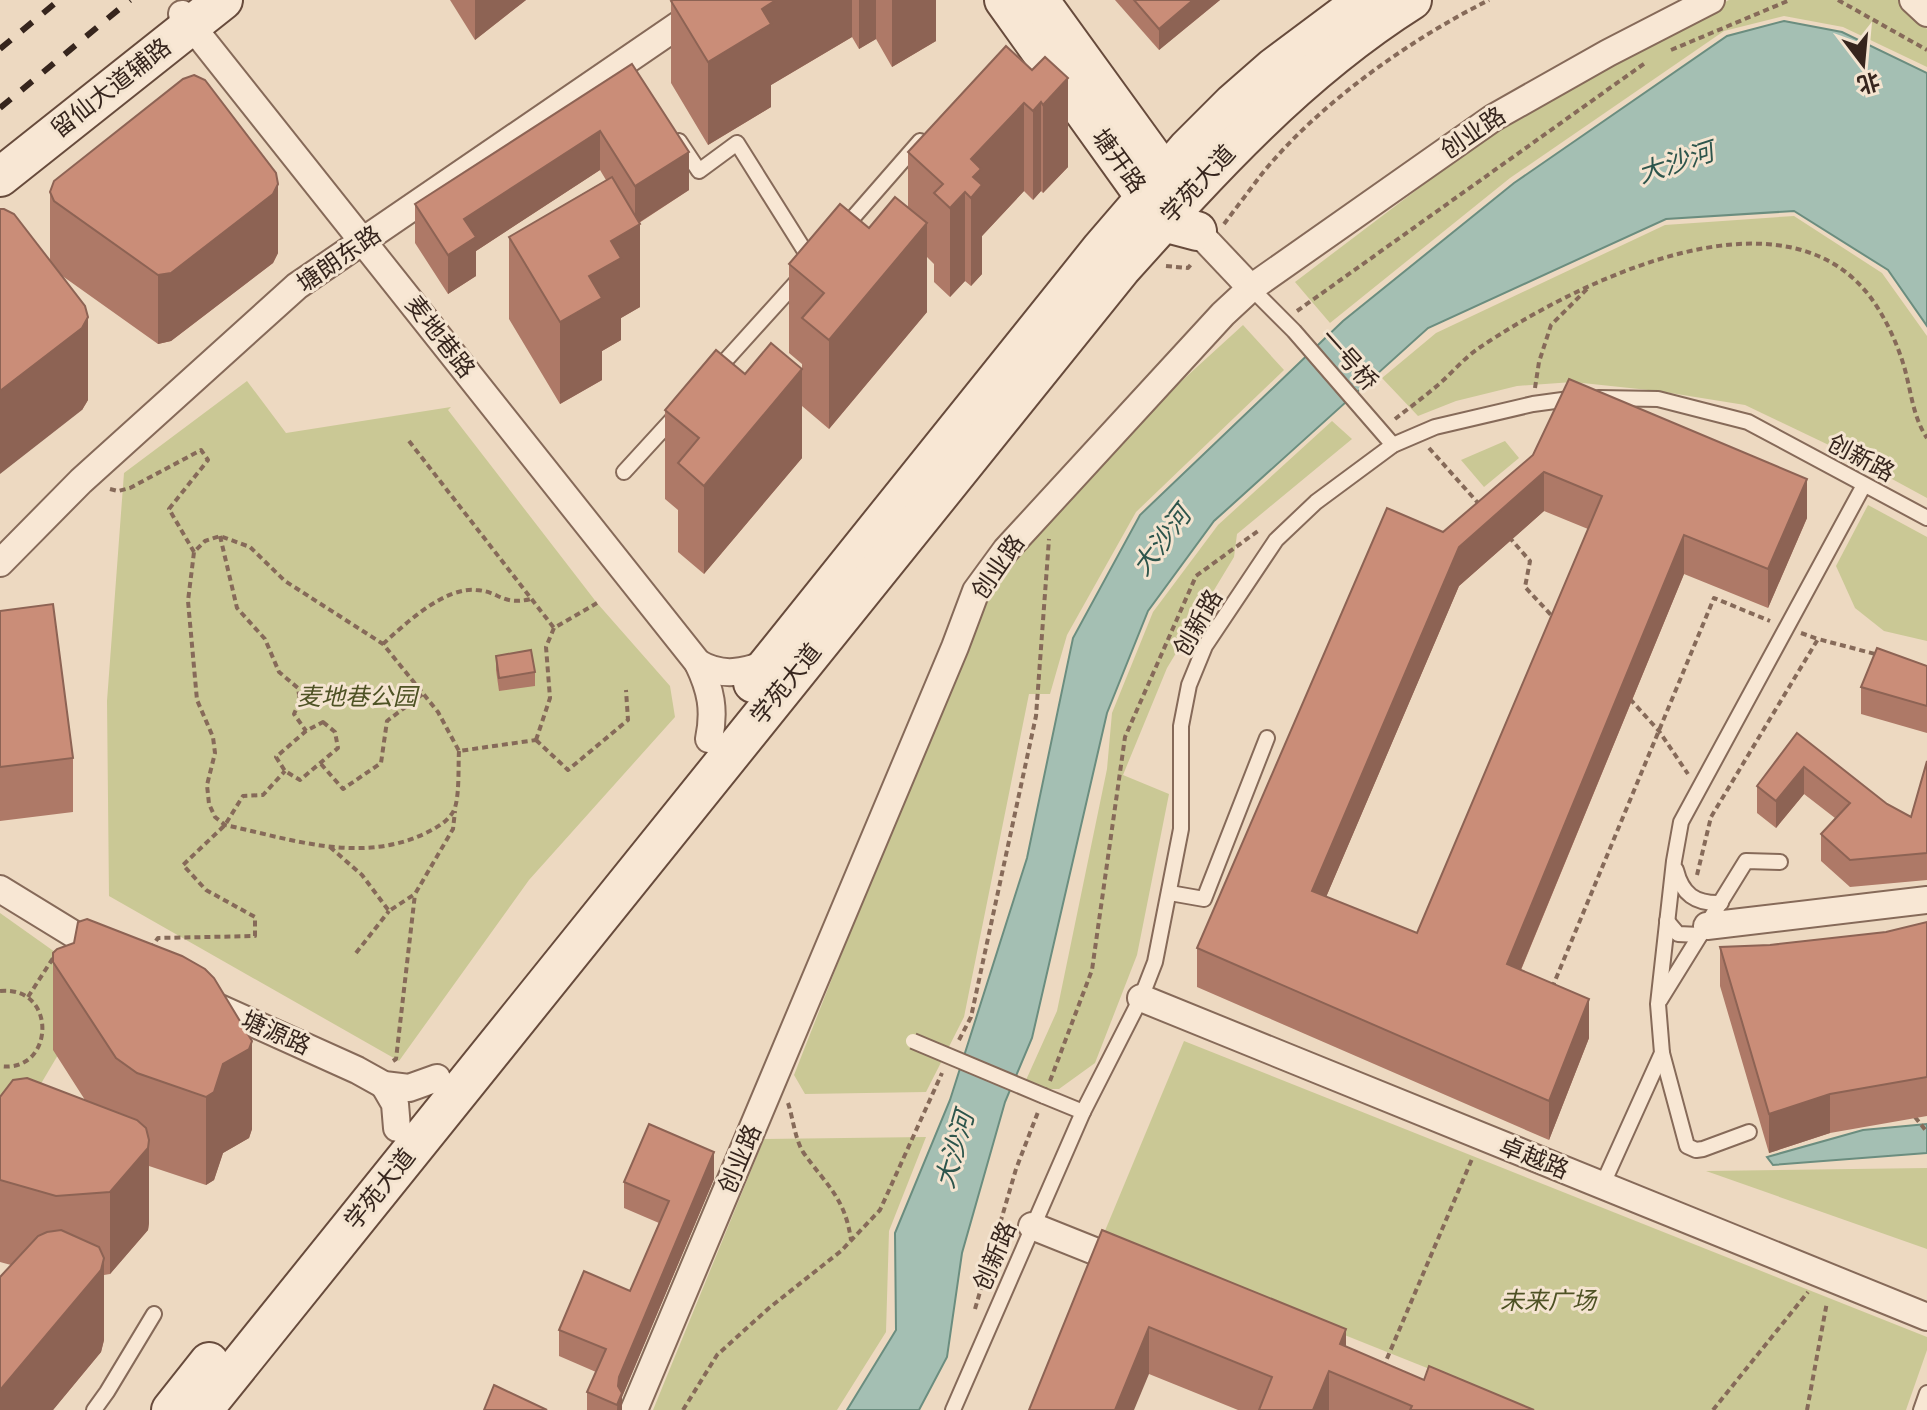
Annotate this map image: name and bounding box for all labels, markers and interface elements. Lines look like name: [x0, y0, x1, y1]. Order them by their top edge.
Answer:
north arrow: [1823, 24, 1903, 104]
street label: 留仙大道辅路: [46, 33, 176, 143]
text: 北: [1854, 68, 1882, 98]
street label: 创业路: [1436, 102, 1510, 164]
street label: 塘开路: [1087, 124, 1151, 198]
water label: 大沙河: [1634, 136, 1722, 189]
street label: 学苑大道: [1156, 140, 1240, 228]
street label: 塘朗东路: [292, 221, 386, 297]
street label: 麦地巷路: [400, 291, 480, 383]
street label: 一号桥: [1315, 325, 1383, 395]
street label: 创新路: [1823, 430, 1899, 486]
water label: 大沙河: [1127, 497, 1200, 581]
street label: 创业路: [967, 530, 1029, 604]
street label: 创新路: [1169, 585, 1227, 661]
street label: 学苑大道: [746, 639, 826, 729]
park label: 麦地巷公园: [297, 684, 420, 710]
street label: 塘源路: [238, 1006, 314, 1060]
water label: 大沙河: [930, 1104, 981, 1191]
street label: 创业路: [714, 1121, 766, 1197]
street label: 卓越路: [1496, 1132, 1572, 1184]
street label: 学苑大道: [340, 1144, 420, 1234]
street label: 创新路: [969, 1218, 1021, 1294]
park label: 未来广场: [1500, 1288, 1598, 1314]

